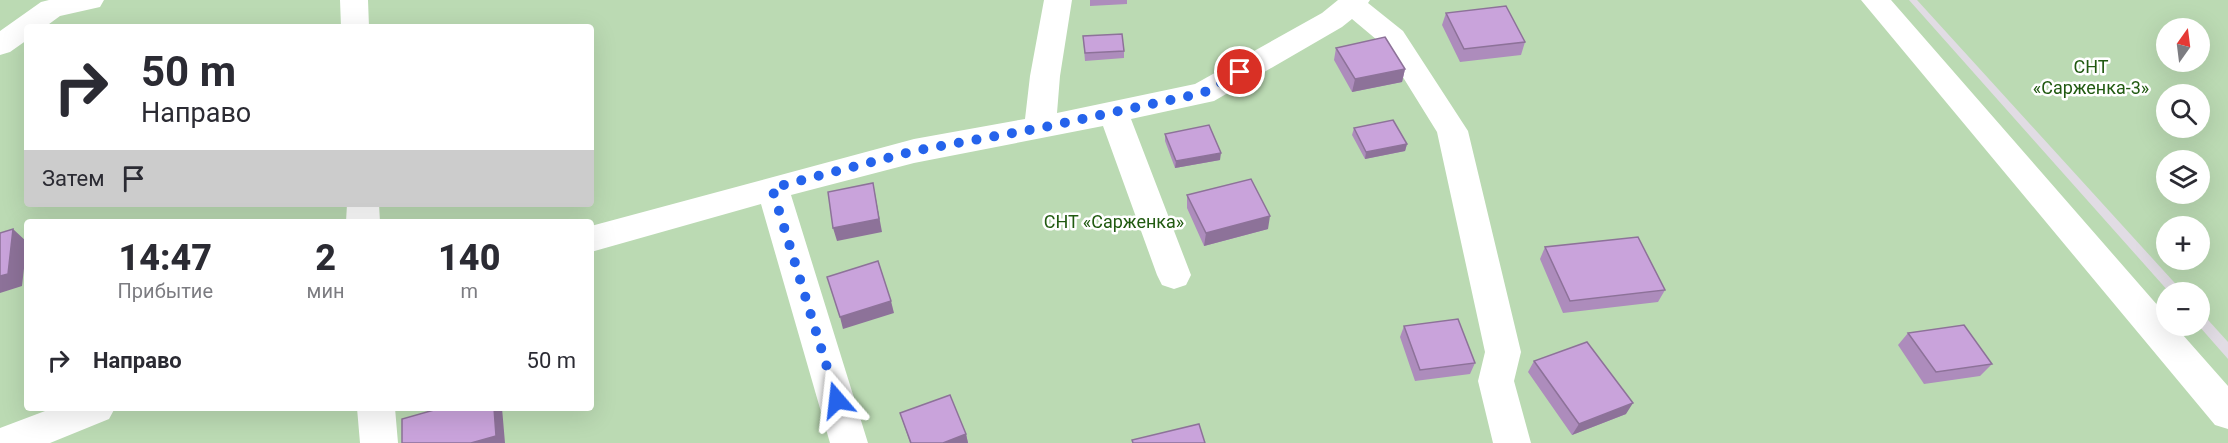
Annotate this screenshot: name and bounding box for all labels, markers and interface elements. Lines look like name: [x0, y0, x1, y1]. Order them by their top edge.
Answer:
north arrow: [2156, 18, 2210, 72]
map controls: [2156, 18, 2210, 336]
pin: [1214, 46, 1265, 97]
text: 50 m: [141, 47, 236, 96]
icon: right: [42, 48, 120, 126]
icon: arrive: [1223, 55, 1256, 88]
park label: СНТ «Сарженка-3»: [2033, 56, 2149, 98]
button: search: [2156, 84, 2210, 138]
text: Направо: [141, 97, 251, 129]
button: layers: [2156, 150, 2210, 204]
icon: arrive: [117, 162, 150, 195]
text: Затем: [42, 166, 105, 191]
park label: СНТ «Сарженка»: [1044, 211, 1184, 232]
button: +: [2156, 216, 2210, 270]
text: 14:47: [119, 237, 212, 279]
text: 2: [315, 237, 336, 279]
text: 140: [438, 237, 500, 279]
text: Прибытие: [118, 279, 213, 303]
text: мин: [307, 279, 345, 303]
text: m: [460, 279, 478, 303]
button: −: [2156, 282, 2210, 336]
icon: right: [42, 344, 75, 377]
text: Направо: [93, 348, 182, 373]
text: 50 m: [527, 348, 576, 373]
position arrow: [805, 368, 869, 432]

